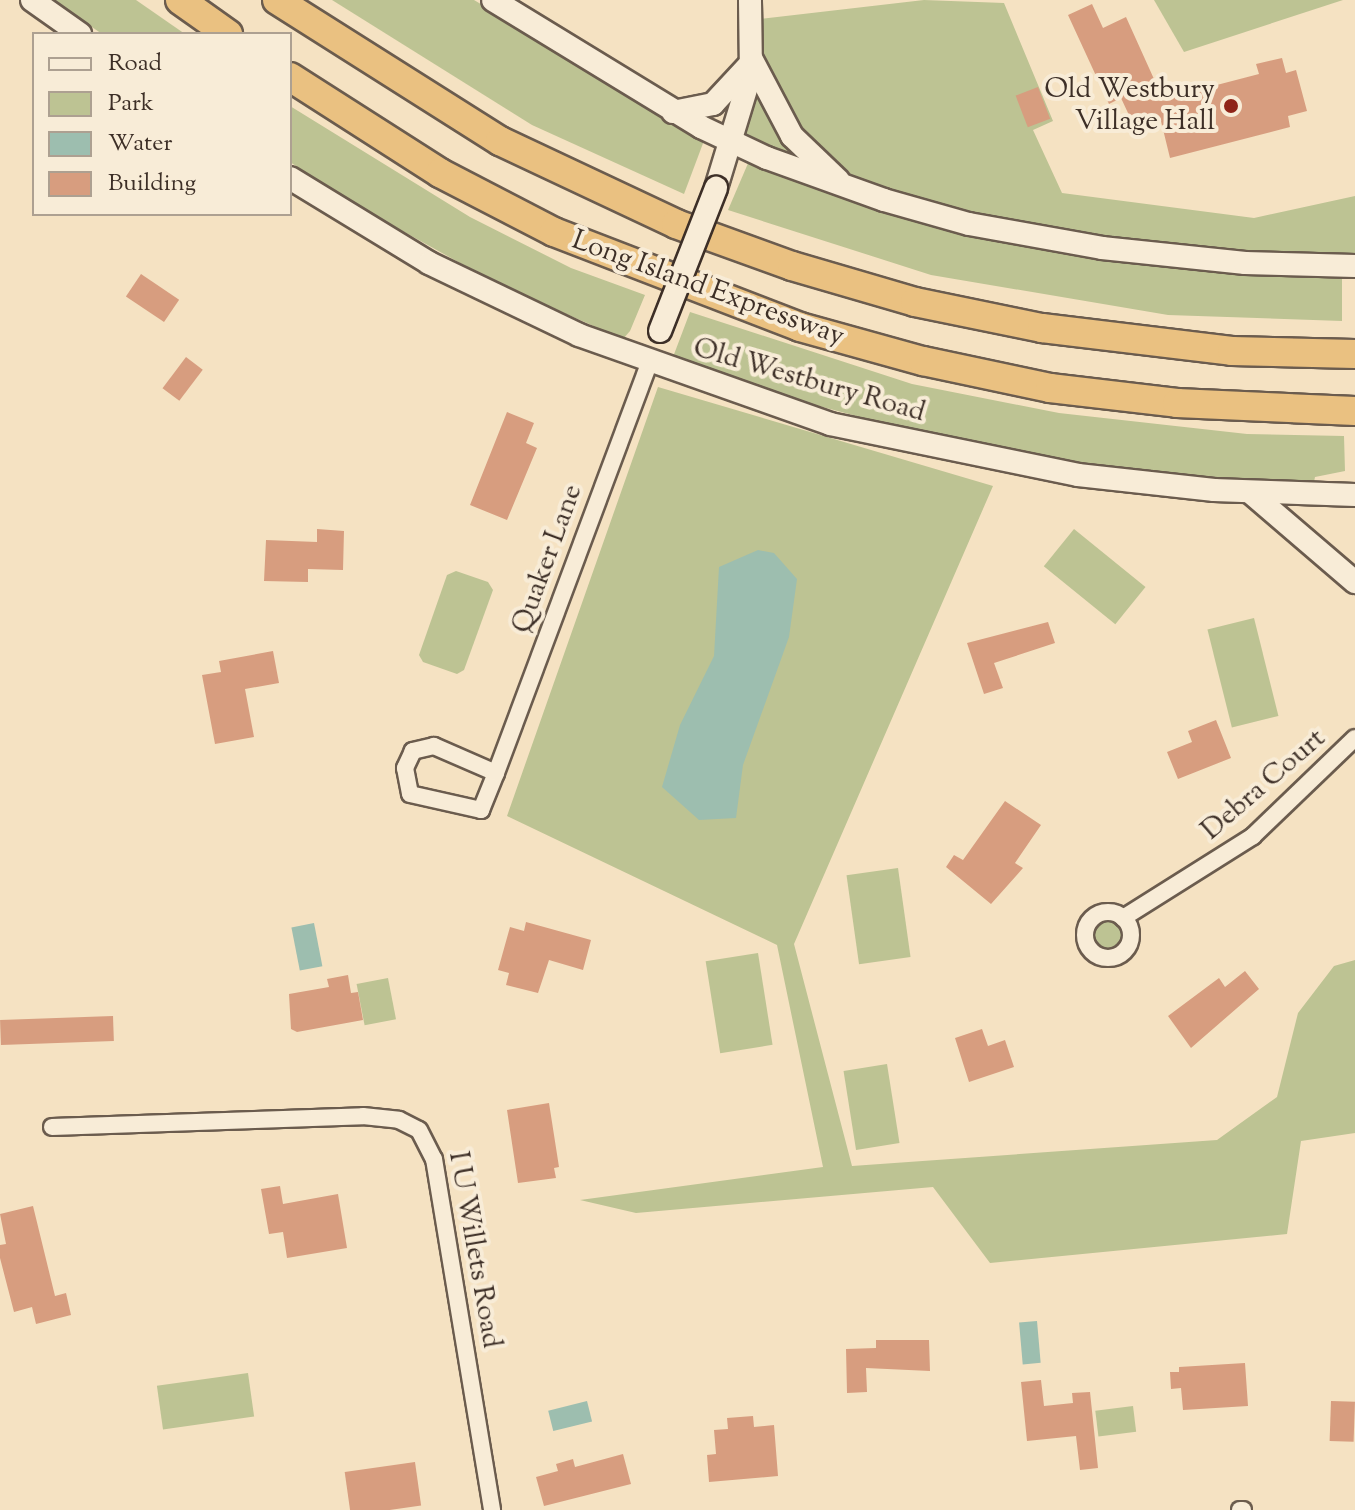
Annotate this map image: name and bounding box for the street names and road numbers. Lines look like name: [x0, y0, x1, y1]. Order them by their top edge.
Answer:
street label: Long Island Expressway: [567, 224, 849, 354]
street label: Old Westbury Road: [689, 332, 929, 430]
street label: Quaker Lane: [506, 480, 590, 638]
street label: Debra Court: [1195, 722, 1333, 848]
street label: I U Willets Road: [440, 1149, 508, 1351]

